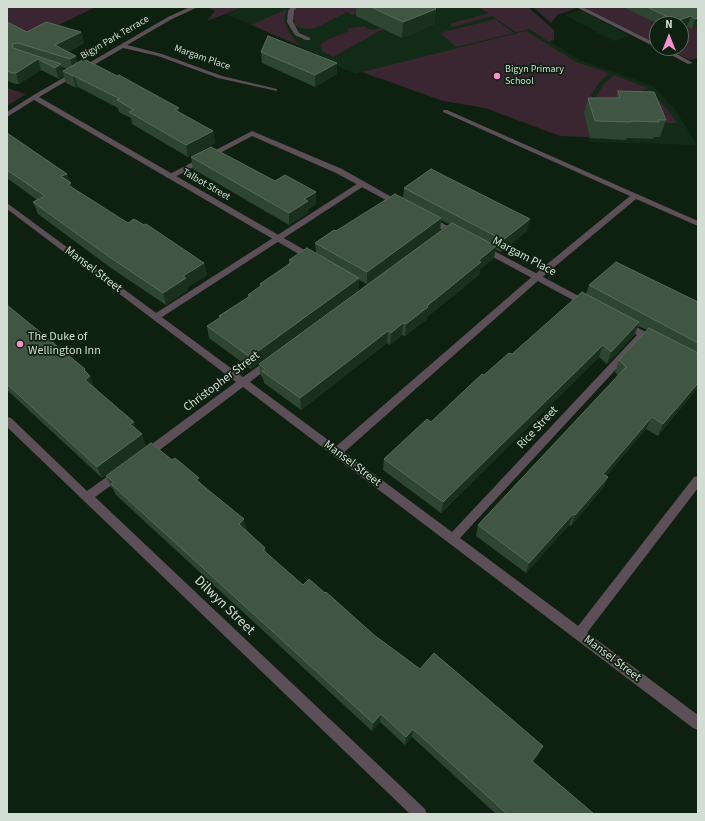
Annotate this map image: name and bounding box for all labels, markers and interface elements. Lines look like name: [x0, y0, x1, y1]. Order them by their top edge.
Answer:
street label: Bigyn Park Terrace: [79, 14, 151, 62]
north arrow: [649, 16, 689, 56]
text: N: [665, 17, 673, 32]
street label: Margam Place: [172, 43, 232, 73]
place label: Bigyn Primary School: [505, 64, 564, 88]
marker: Bigyn Primary School: [492, 71, 502, 81]
street label: Talbot Street: [180, 166, 232, 204]
street label: Margam Place: [490, 234, 558, 280]
street label: Mansel Street: [62, 244, 124, 296]
place label: The Duke of Wellington Inn: [28, 330, 101, 358]
marker: The Duke of Wellington Inn: [15, 339, 25, 349]
street label: Christopher Street: [181, 349, 263, 415]
street label: Rice Street: [515, 404, 561, 452]
street label: Mansel Street: [321, 438, 383, 490]
street label: Dilwyn Street: [190, 573, 258, 639]
street label: Mansel Street: [581, 633, 643, 685]

